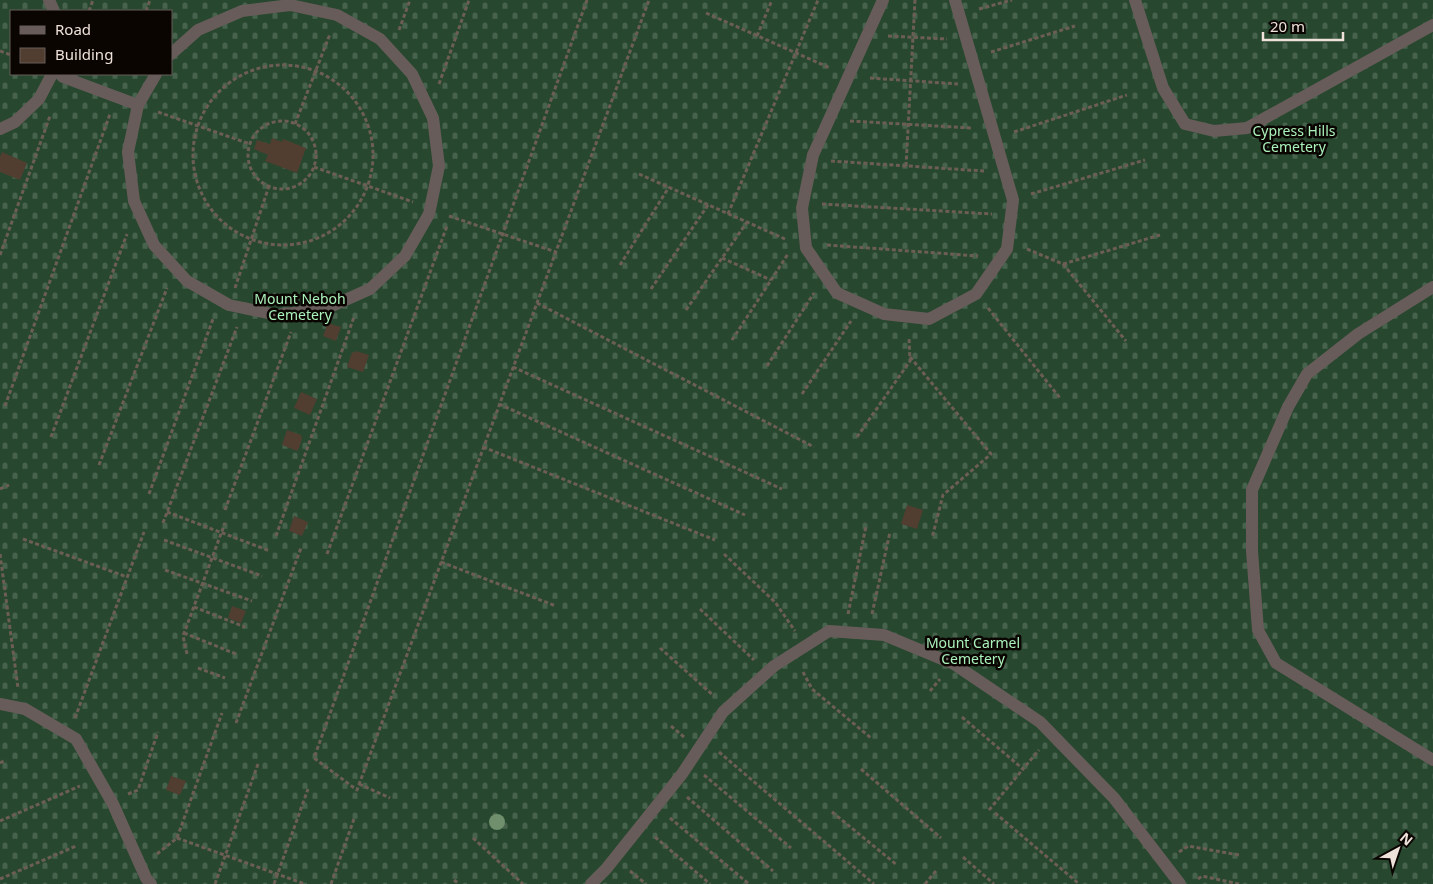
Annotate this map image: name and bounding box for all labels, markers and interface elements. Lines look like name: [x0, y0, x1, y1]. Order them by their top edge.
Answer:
legend: [10, 10, 172, 75]
scale bar: [1263, 10, 1343, 42]
text: 20 m: [1270, 16, 1305, 36]
text: Road: [55, 19, 91, 39]
text: Building: [55, 44, 113, 64]
park label: Cypress Hills Cemetery: [1253, 121, 1336, 156]
park label: Mount Neboh Cemetery: [254, 289, 346, 324]
park label: Mount Carmel Cemetery: [926, 633, 1020, 668]
north arrow: [1373, 824, 1423, 874]
text: N: [1396, 828, 1417, 850]

